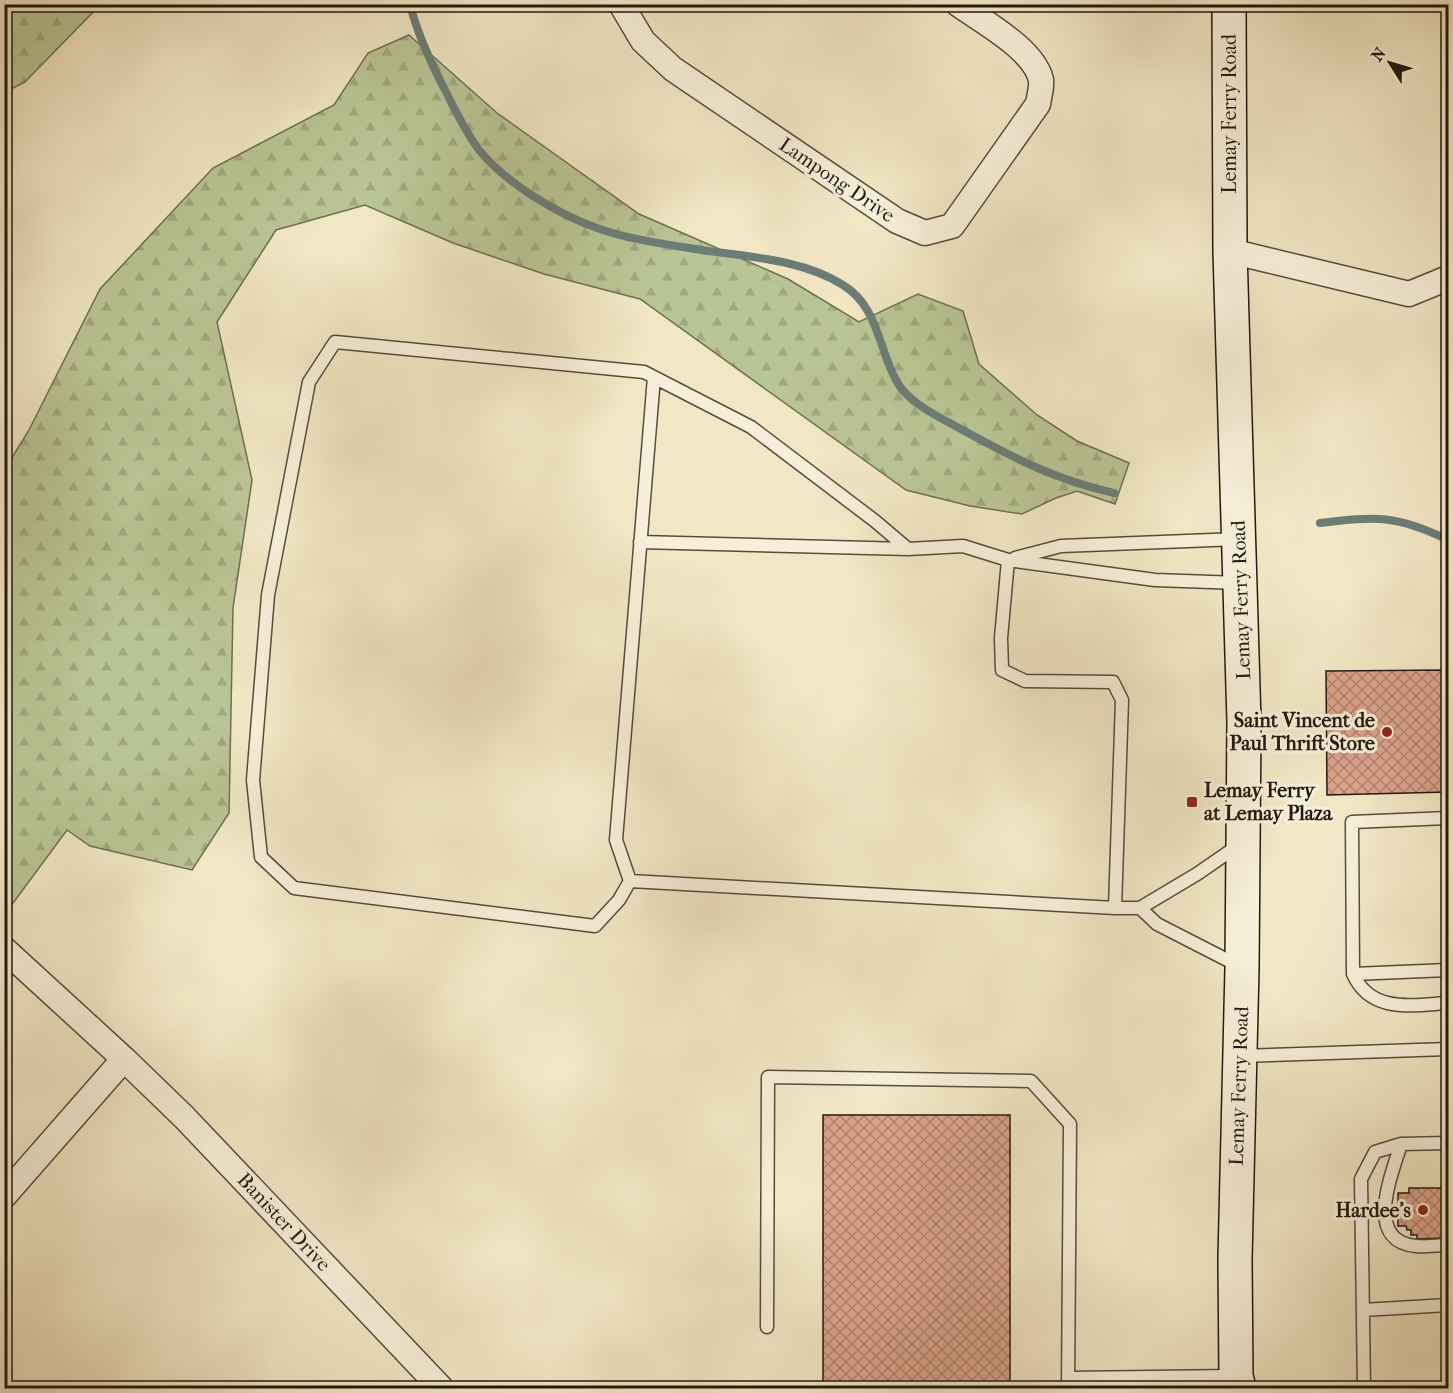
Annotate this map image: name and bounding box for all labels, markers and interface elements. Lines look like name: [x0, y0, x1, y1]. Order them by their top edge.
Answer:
street label: Lemay Ferry Road: [1218, 33, 1241, 194]
north arrow: [1360, 33, 1420, 93]
text: N: [1367, 43, 1390, 65]
street label: Lampong Drive: [775, 133, 899, 227]
street label: Lemay Ferry Road: [1227, 519, 1255, 680]
place label: Saint Vincent de Paul Thrift Store: [1229, 709, 1375, 755]
marker: Saint Vincent de Paul Thrift Store: [1380, 725, 1394, 739]
place label: Lemay Ferry at Lemay Plaza: [1204, 779, 1333, 825]
marker: Lemay Ferry at Lemay Plaza: [1185, 795, 1199, 809]
street label: Lemay Ferry Road: [1225, 1005, 1253, 1166]
street label: Banister Drive: [233, 1168, 335, 1276]
place label: Hardee's: [1335, 1199, 1412, 1222]
marker: Hardee's: [1416, 1203, 1430, 1217]

